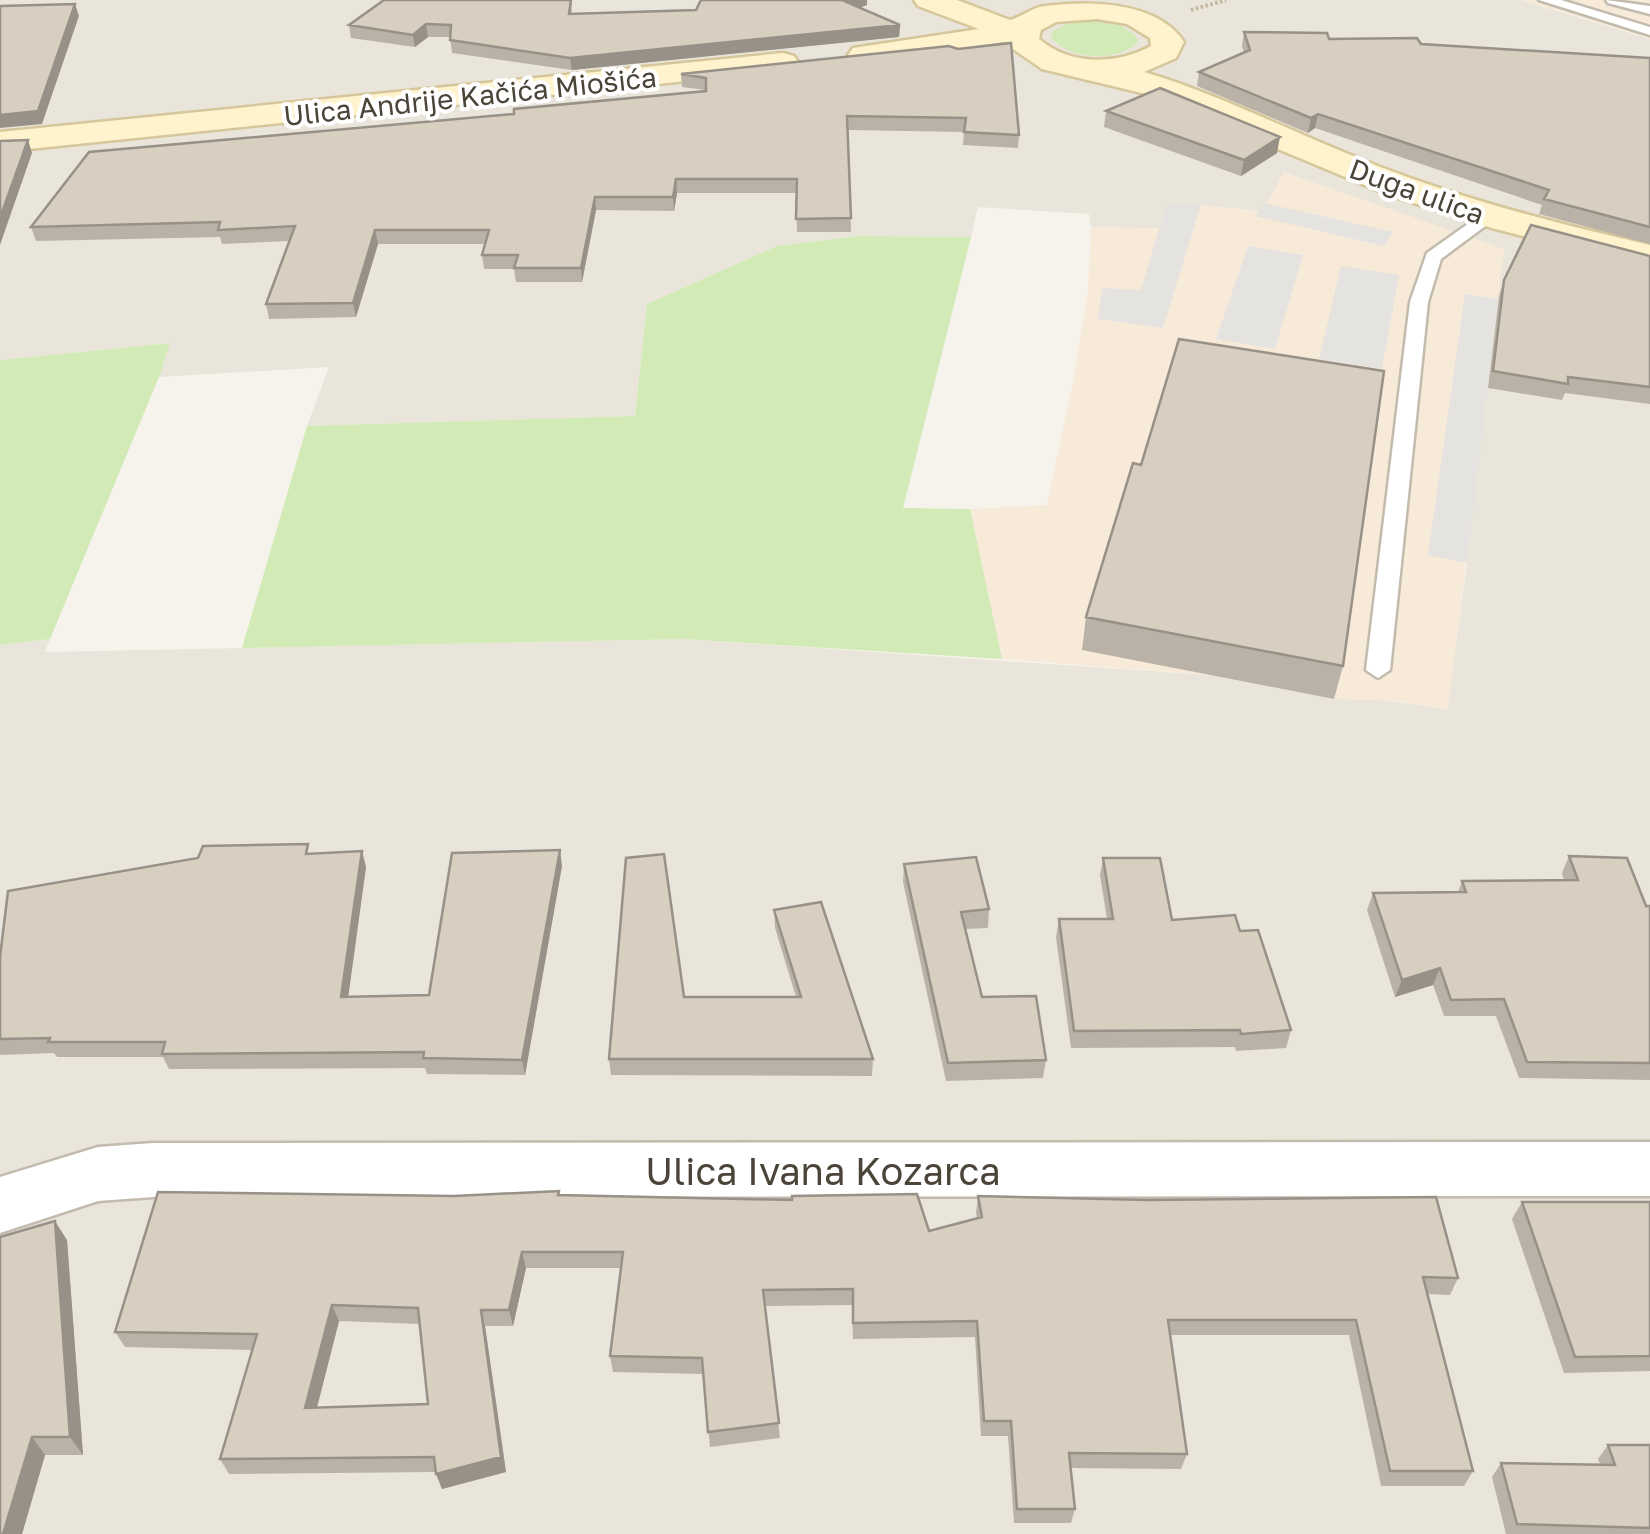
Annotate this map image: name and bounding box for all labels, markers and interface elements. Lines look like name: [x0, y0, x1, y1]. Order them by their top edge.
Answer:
street label: Ulica Andrije Kačića Miošića: [282, 60, 658, 132]
street label: Duga ulica: [1345, 151, 1489, 231]
street label: Ulica Ivana Kozarca: [645, 1148, 1001, 1193]

